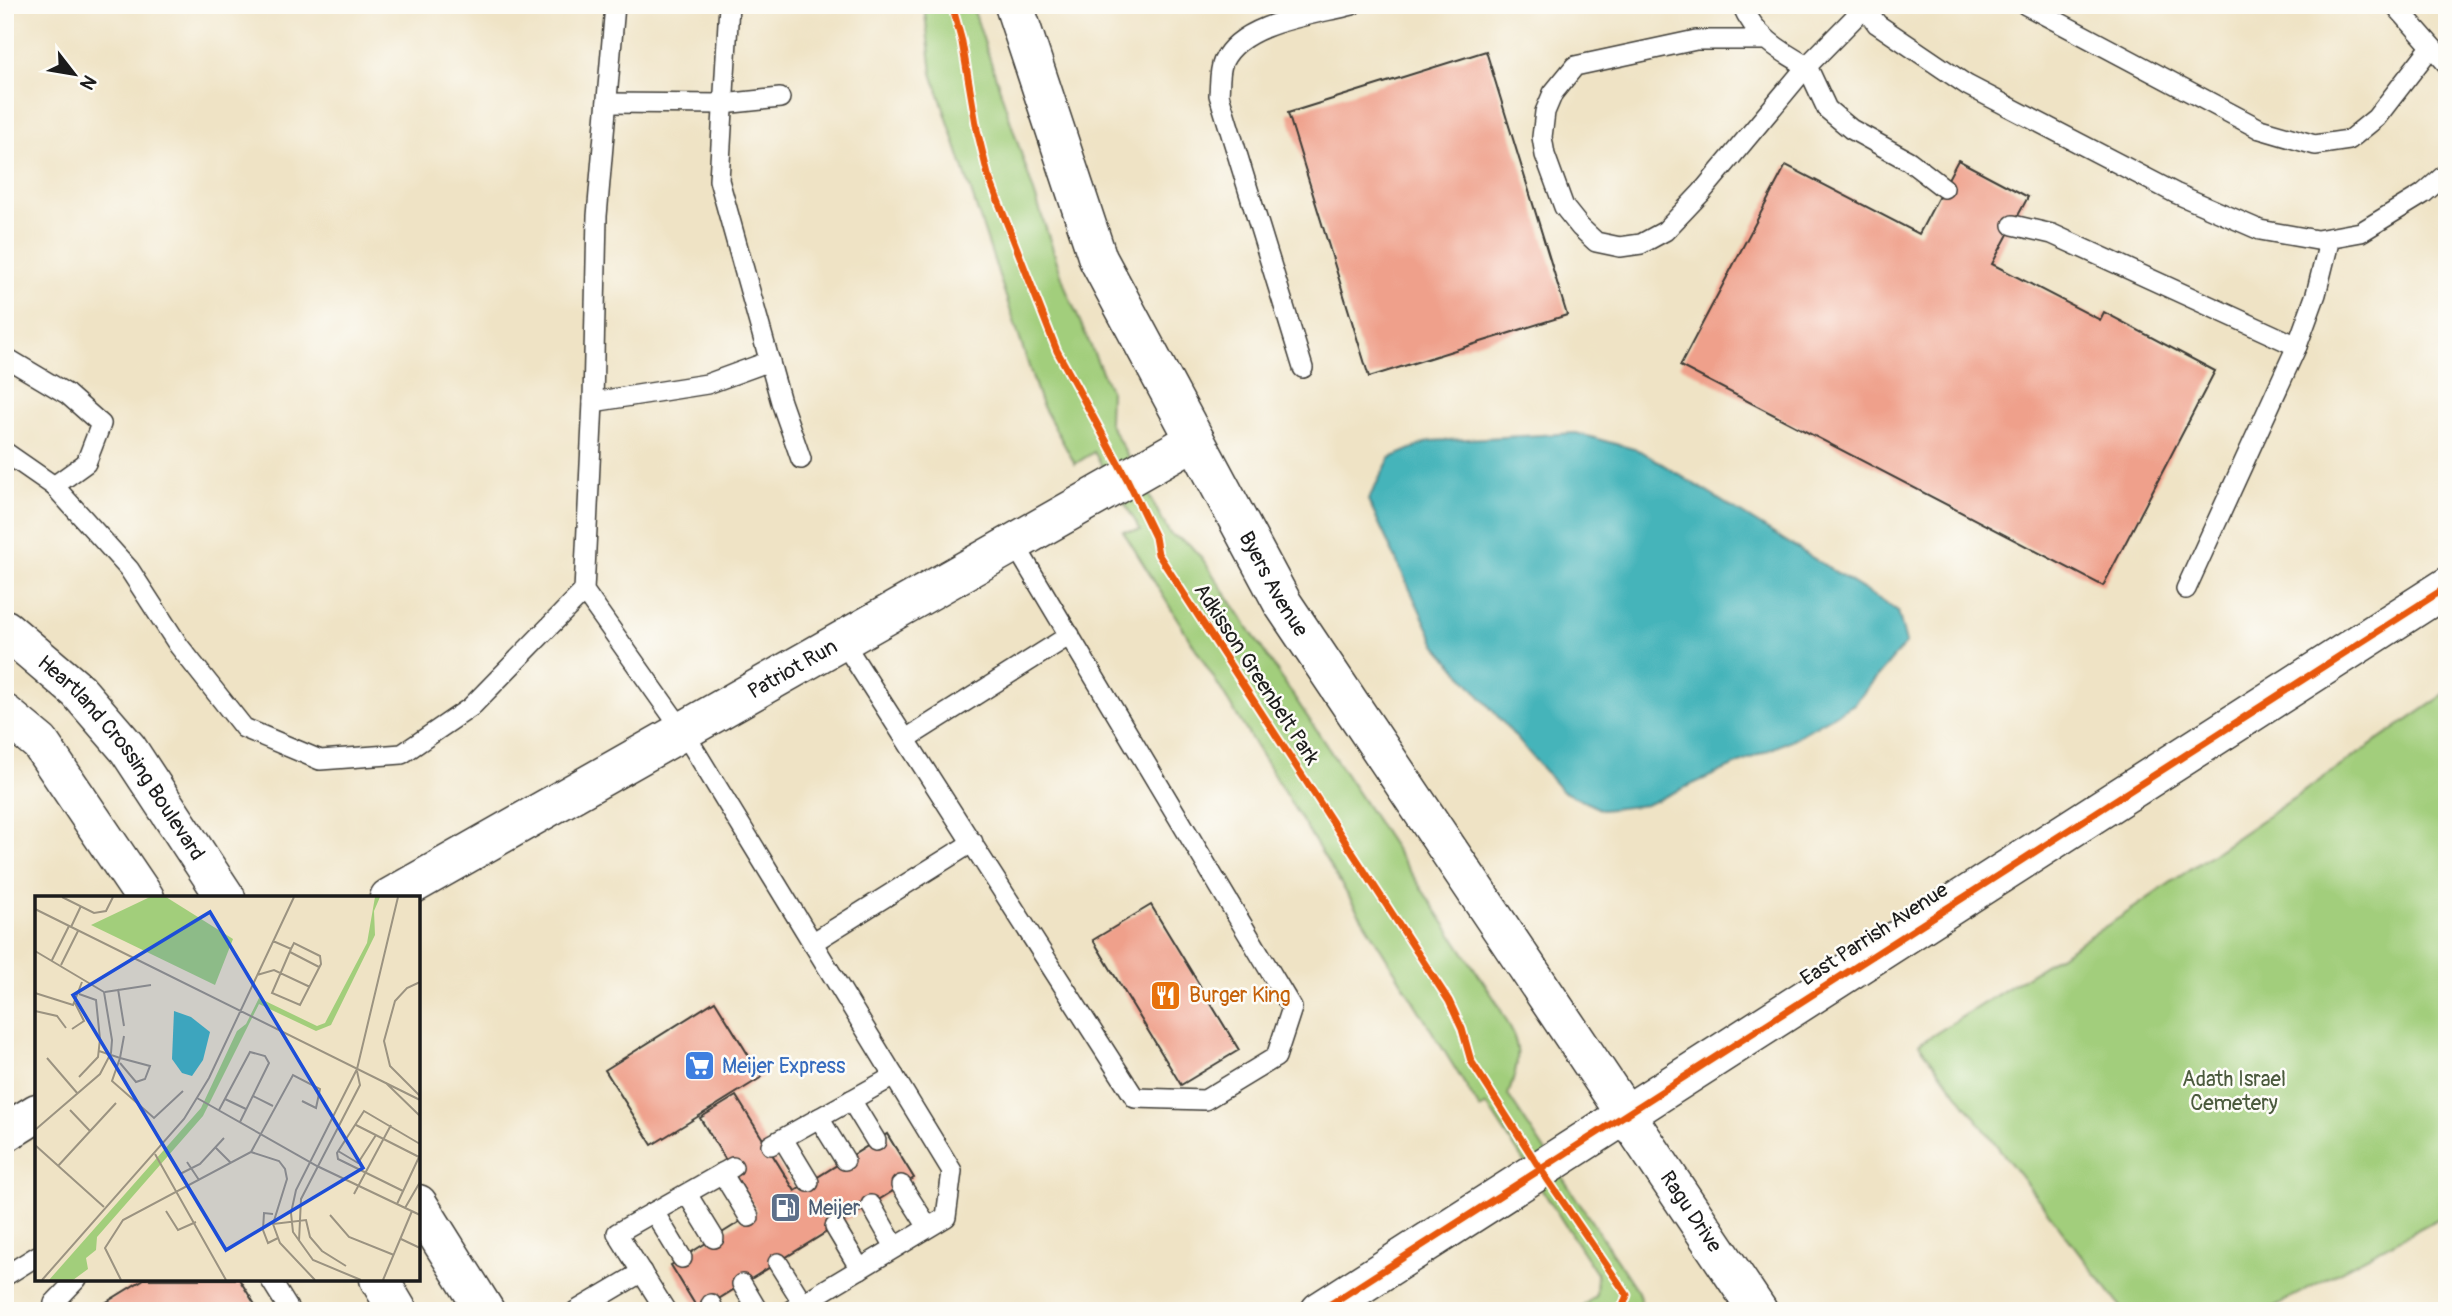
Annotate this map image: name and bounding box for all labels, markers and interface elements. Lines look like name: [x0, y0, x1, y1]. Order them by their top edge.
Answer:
north arrow: [38, 38, 108, 108]
text: N: [74, 71, 101, 94]
street label: Byers Avenue: [1233, 527, 1315, 643]
street label: Adkisson Greenbelt Park: [1188, 578, 1326, 770]
street label: Patriot Run: [743, 633, 842, 705]
street label: Heartland Crossing Boulevard: [32, 650, 211, 866]
street label: East Parrish Avenue: [1795, 876, 1954, 992]
inset map: [35, 896, 420, 1281]
restaurant icon: Burger King: [1149, 978, 1183, 1012]
place label: Burger King: [1189, 982, 1291, 1009]
supermarket icon: Meijer Express: [682, 1049, 716, 1083]
place label: Meijer Express: [722, 1053, 846, 1080]
park label: Adath Israel Cemetery: [2182, 1066, 2286, 1117]
street label: Ragu Drive: [1654, 1166, 1728, 1258]
fuel station icon: Meijer: [768, 1191, 802, 1225]
place label: Meijer: [808, 1195, 861, 1222]

